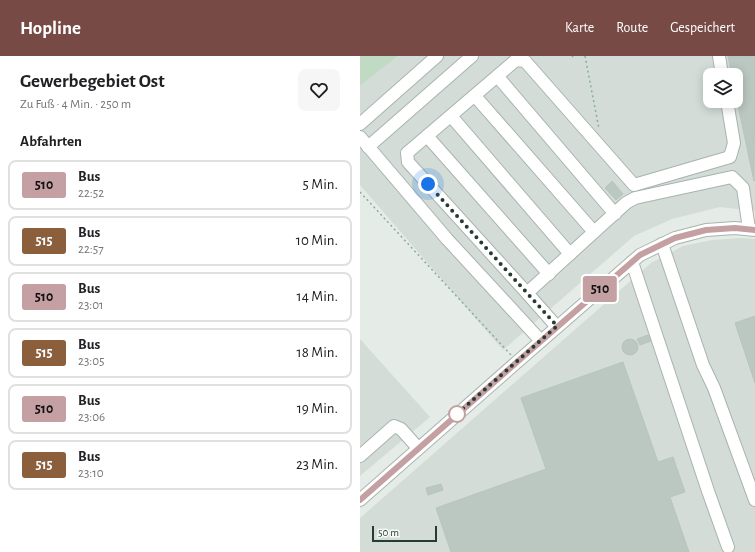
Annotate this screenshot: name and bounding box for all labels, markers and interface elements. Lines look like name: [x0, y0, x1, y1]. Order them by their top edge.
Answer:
text: Hopline: [20, 19, 81, 38]
text: Karte: [565, 21, 594, 35]
text: Route: [616, 21, 648, 35]
text: Gespeichert: [670, 21, 735, 35]
map controls: [703, 68, 743, 108]
button: layers: [703, 68, 743, 108]
button: heart: [298, 69, 340, 111]
text: Gewerbegebiet Ost: [20, 72, 165, 91]
text: Zu Fuß · 4 Min. · 250 m: [20, 98, 131, 111]
text: Abfahrten: [20, 134, 82, 149]
text: Bus: [78, 169, 100, 184]
your location: [418, 174, 438, 194]
text: 5 Min.: [303, 177, 338, 192]
text: 510: [35, 178, 53, 192]
text: 22:52: [78, 187, 104, 200]
text: Bus: [78, 225, 100, 240]
text: 10 Min.: [296, 233, 338, 248]
text: 515: [35, 234, 53, 248]
text: 22:57: [78, 243, 104, 256]
line badge: 510: [577, 276, 623, 302]
text: Bus: [78, 281, 100, 296]
text: 510: [591, 282, 609, 296]
text: 14 Min.: [297, 289, 338, 304]
text: 510: [35, 290, 53, 304]
text: 23:01: [78, 299, 104, 312]
text: Bus: [78, 337, 100, 352]
text: 18 Min.: [297, 345, 338, 360]
text: 515: [35, 346, 53, 360]
text: 23:05: [78, 355, 105, 368]
text: Bus: [78, 393, 100, 408]
text: 19 Min.: [297, 401, 338, 416]
text: 510: [35, 402, 53, 416]
unlabelled marker: [448, 405, 466, 423]
text: 23:06: [78, 411, 105, 424]
text: Bus: [78, 449, 100, 464]
text: 23 Min.: [296, 457, 338, 472]
text: 515: [35, 458, 53, 472]
text: 23:10: [78, 467, 104, 480]
scale bar: [372, 524, 437, 543]
text: 50 m: [378, 527, 399, 538]

